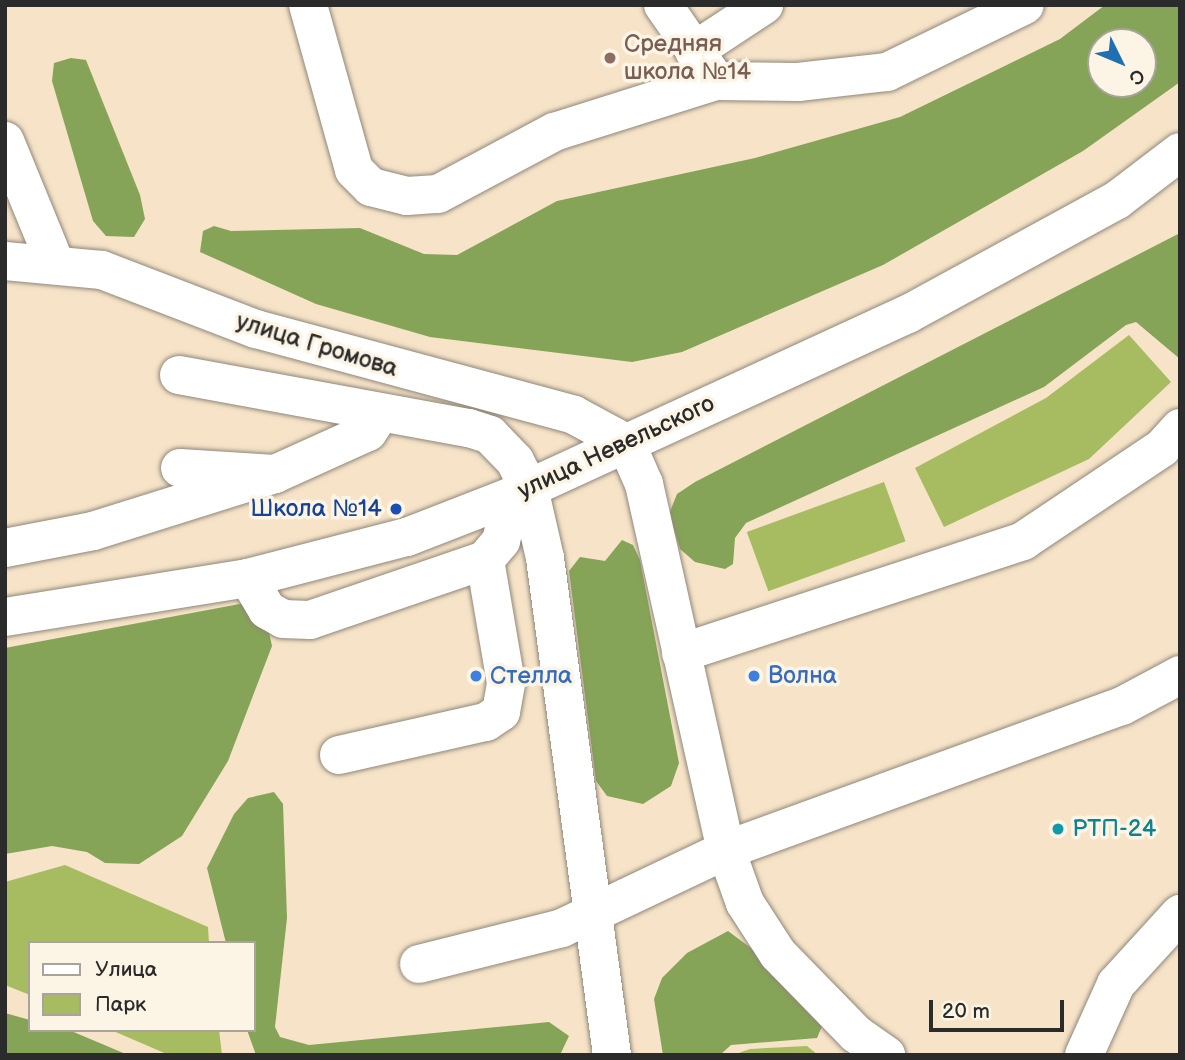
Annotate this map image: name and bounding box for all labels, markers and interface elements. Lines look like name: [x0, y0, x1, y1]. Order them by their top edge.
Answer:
north arrow: [1087, 28, 1157, 98]
place label: Средняя школа №14: [624, 30, 751, 86]
marker: Средняя школа №14: [602, 50, 618, 66]
text: С: [1123, 64, 1149, 89]
street label: улица Громова: [233, 307, 401, 383]
street label: улица Невельского: [513, 389, 719, 505]
place label: Школа №14: [250, 495, 382, 523]
marker: Школа №14: [388, 501, 404, 517]
place label: Стелла: [490, 662, 572, 690]
place label: Волна: [768, 662, 837, 690]
marker: Стелла: [468, 668, 484, 684]
marker: Волна: [746, 668, 762, 684]
place label: РТП-24: [1072, 815, 1156, 843]
marker: РТП-24: [1050, 821, 1066, 837]
legend: [28, 941, 256, 1032]
text: Улица: [95, 957, 157, 982]
scale bar: [933, 986, 1068, 1030]
text: Парк: [95, 992, 146, 1017]
text: 20 m: [942, 999, 990, 1024]

